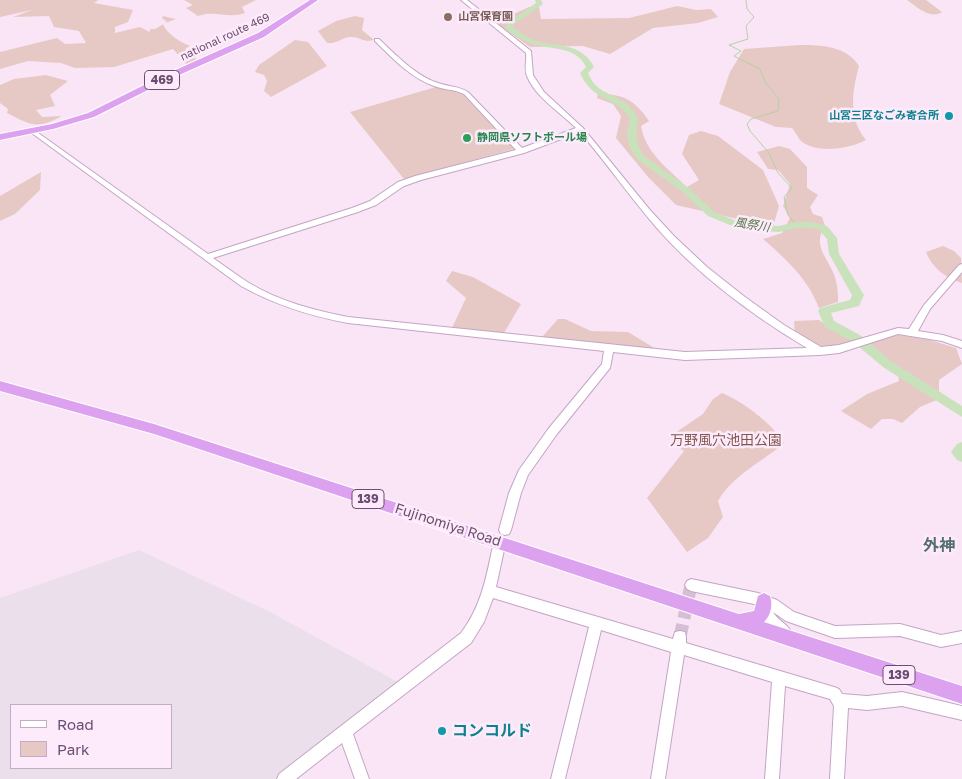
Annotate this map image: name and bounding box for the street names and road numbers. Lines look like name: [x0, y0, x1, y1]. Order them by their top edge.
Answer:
street label: national route 469: [178, 11, 272, 63]
road number: 469: [144, 70, 180, 90]
road number: 139: [352, 489, 384, 508]
street label: Fujinomiya Road: [393, 500, 503, 550]
road number: 139: [883, 666, 915, 684]

